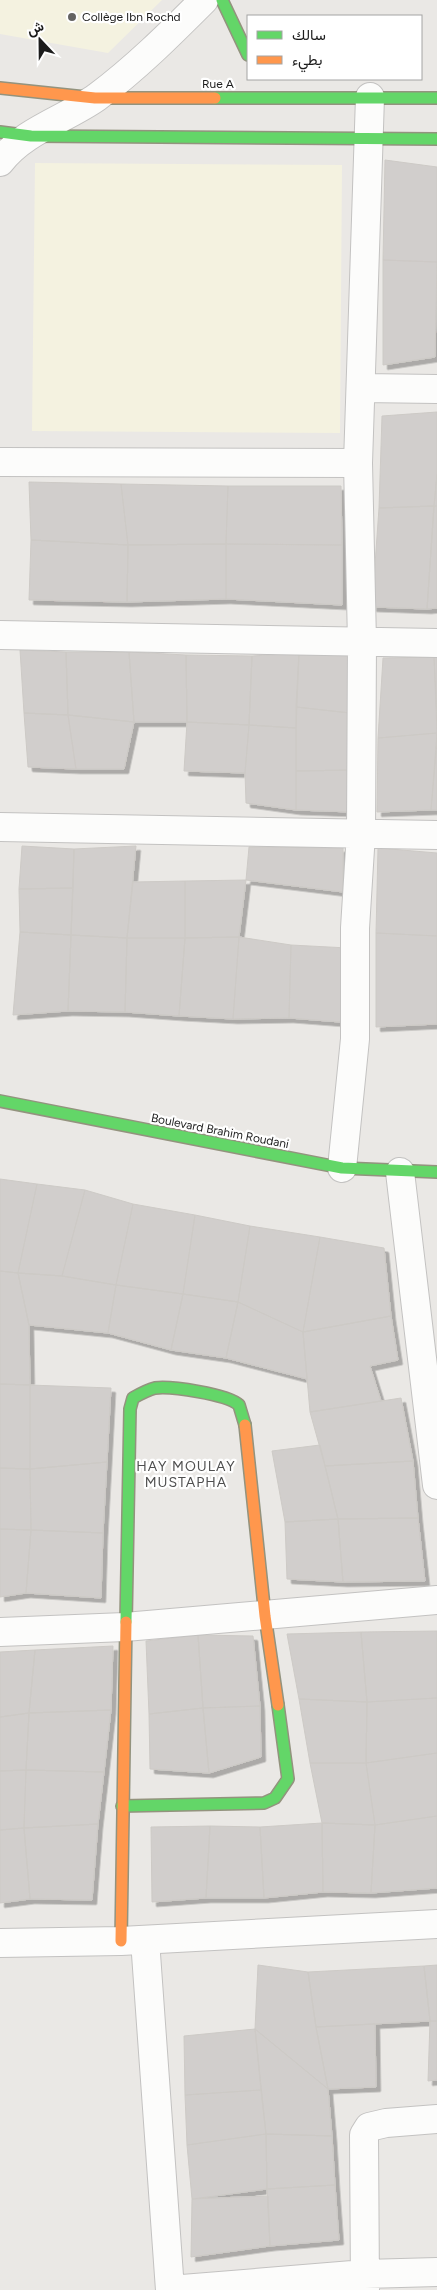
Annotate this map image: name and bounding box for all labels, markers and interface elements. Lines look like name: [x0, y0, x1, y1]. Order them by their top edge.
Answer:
place label: Collège Ibn Rochd: [82, 10, 181, 24]
marker: Collège Ibn Rochd: [66, 11, 78, 23]
north arrow: [15, 15, 65, 65]
legend: [247, 15, 422, 80]
text: ش: [24, 17, 46, 39]
text: سالك: [292, 26, 326, 44]
text: بطيء: [292, 51, 322, 73]
street label: Rue A: [202, 77, 234, 91]
street label: Boulevard Brahim Roudani: [150, 1111, 290, 1151]
district label: HAY MOULAY MUSTAPHA: [136, 1458, 236, 1491]

